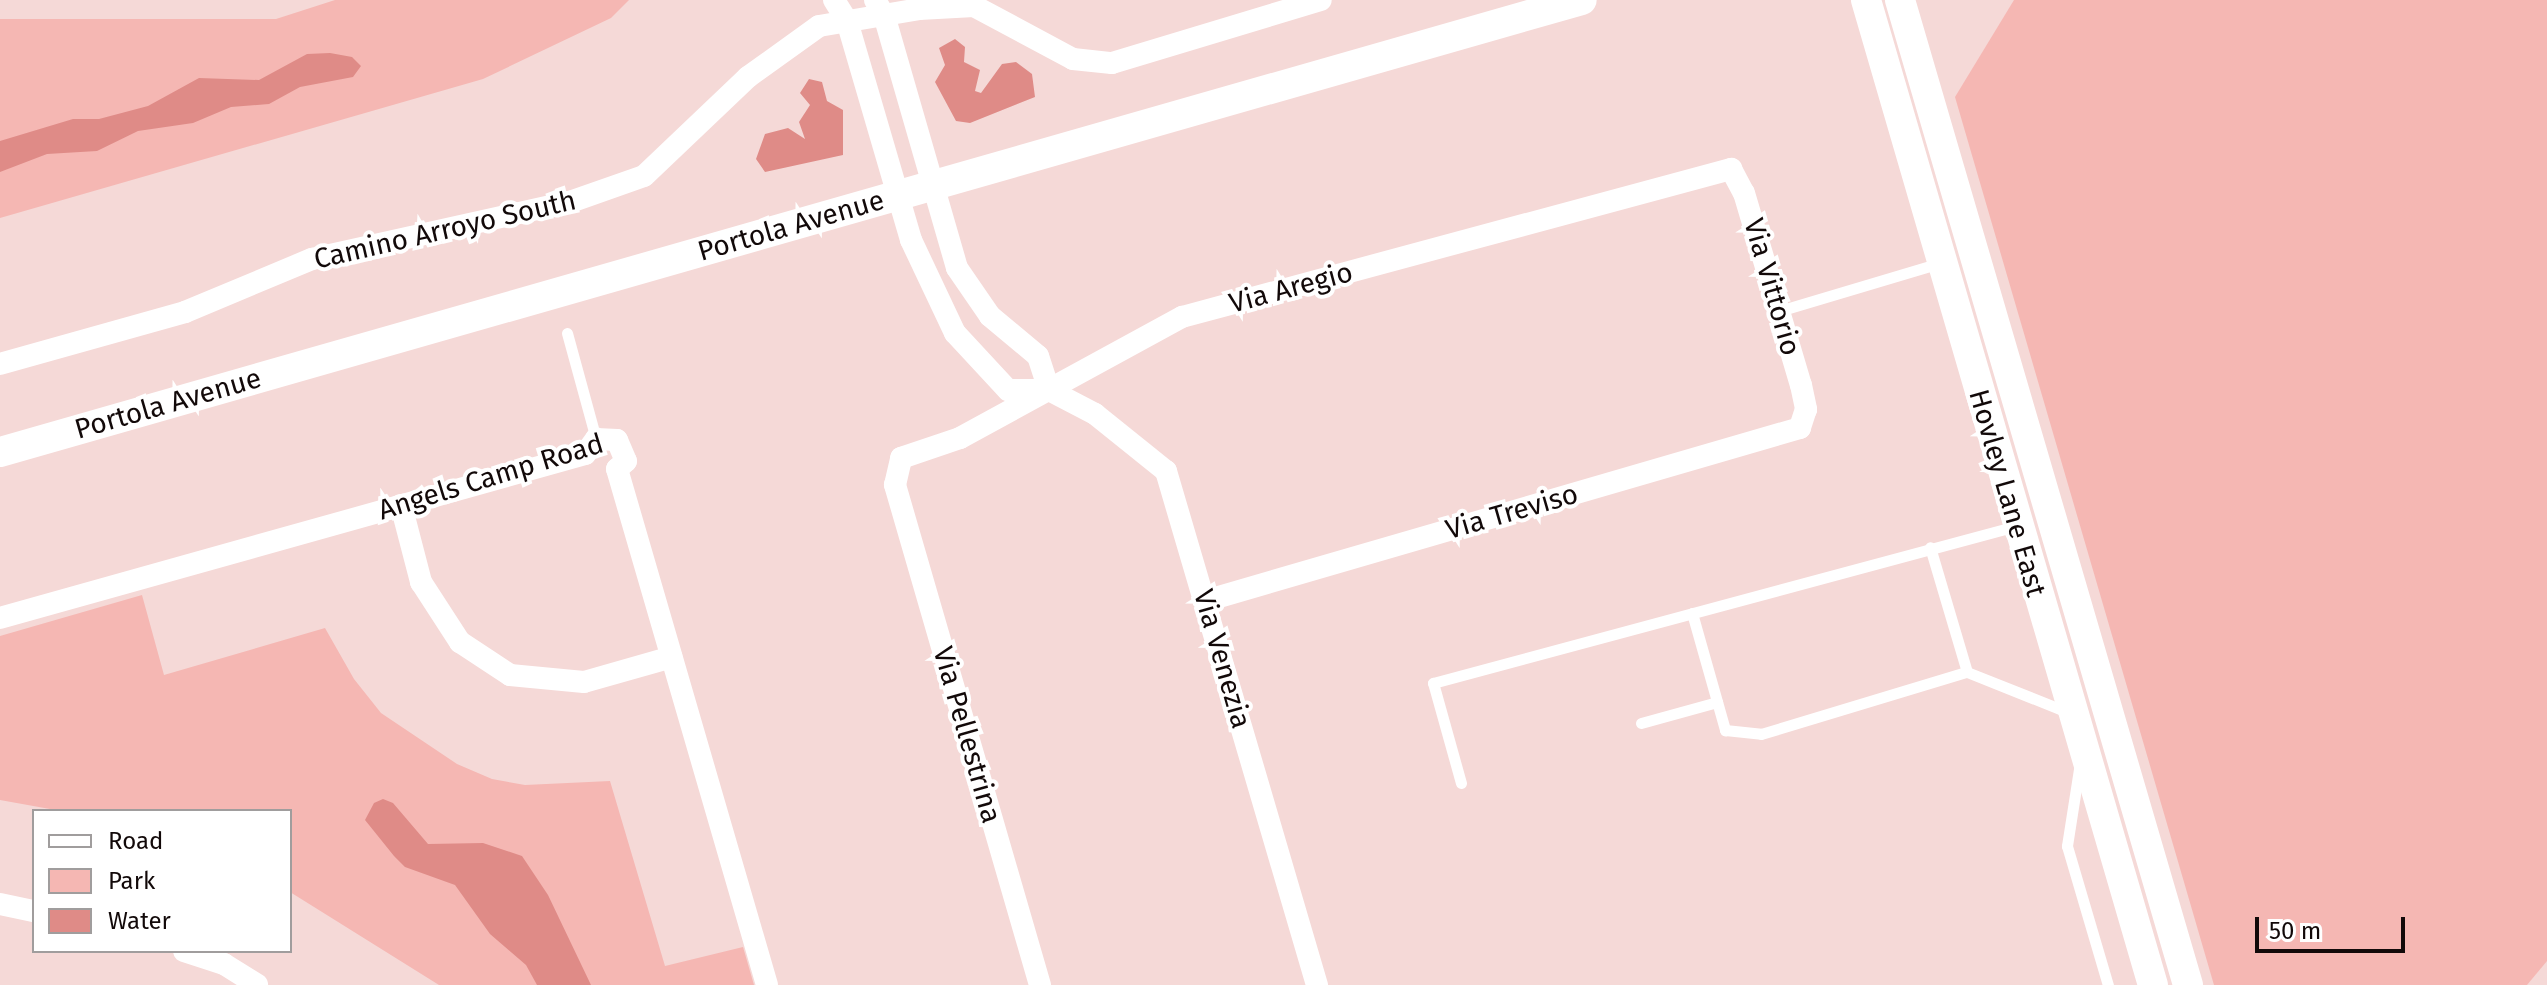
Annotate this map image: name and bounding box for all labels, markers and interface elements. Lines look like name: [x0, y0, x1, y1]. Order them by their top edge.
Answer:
street label: Portola Avenue: [694, 183, 888, 269]
street label: Camino Arroyo South: [311, 184, 579, 276]
street label: Via Vittorio: [1736, 215, 1808, 359]
street label: Via Aregio: [1226, 255, 1356, 321]
street label: Portola Avenue: [71, 361, 265, 447]
street label: Hovley Lane East: [1961, 385, 2053, 601]
street label: Angels Camp Road: [374, 427, 608, 527]
street label: Via Treviso: [1442, 477, 1582, 547]
street label: Via Venezia: [1186, 586, 1258, 732]
street label: Via Pellestrina: [926, 643, 1008, 827]
legend: [32, 809, 292, 953]
text: Road: [108, 827, 163, 855]
text: Park: [108, 867, 155, 895]
scale bar: [2259, 901, 2409, 951]
text: Water: [108, 907, 171, 935]
text: 50 m: [2269, 917, 2321, 945]

